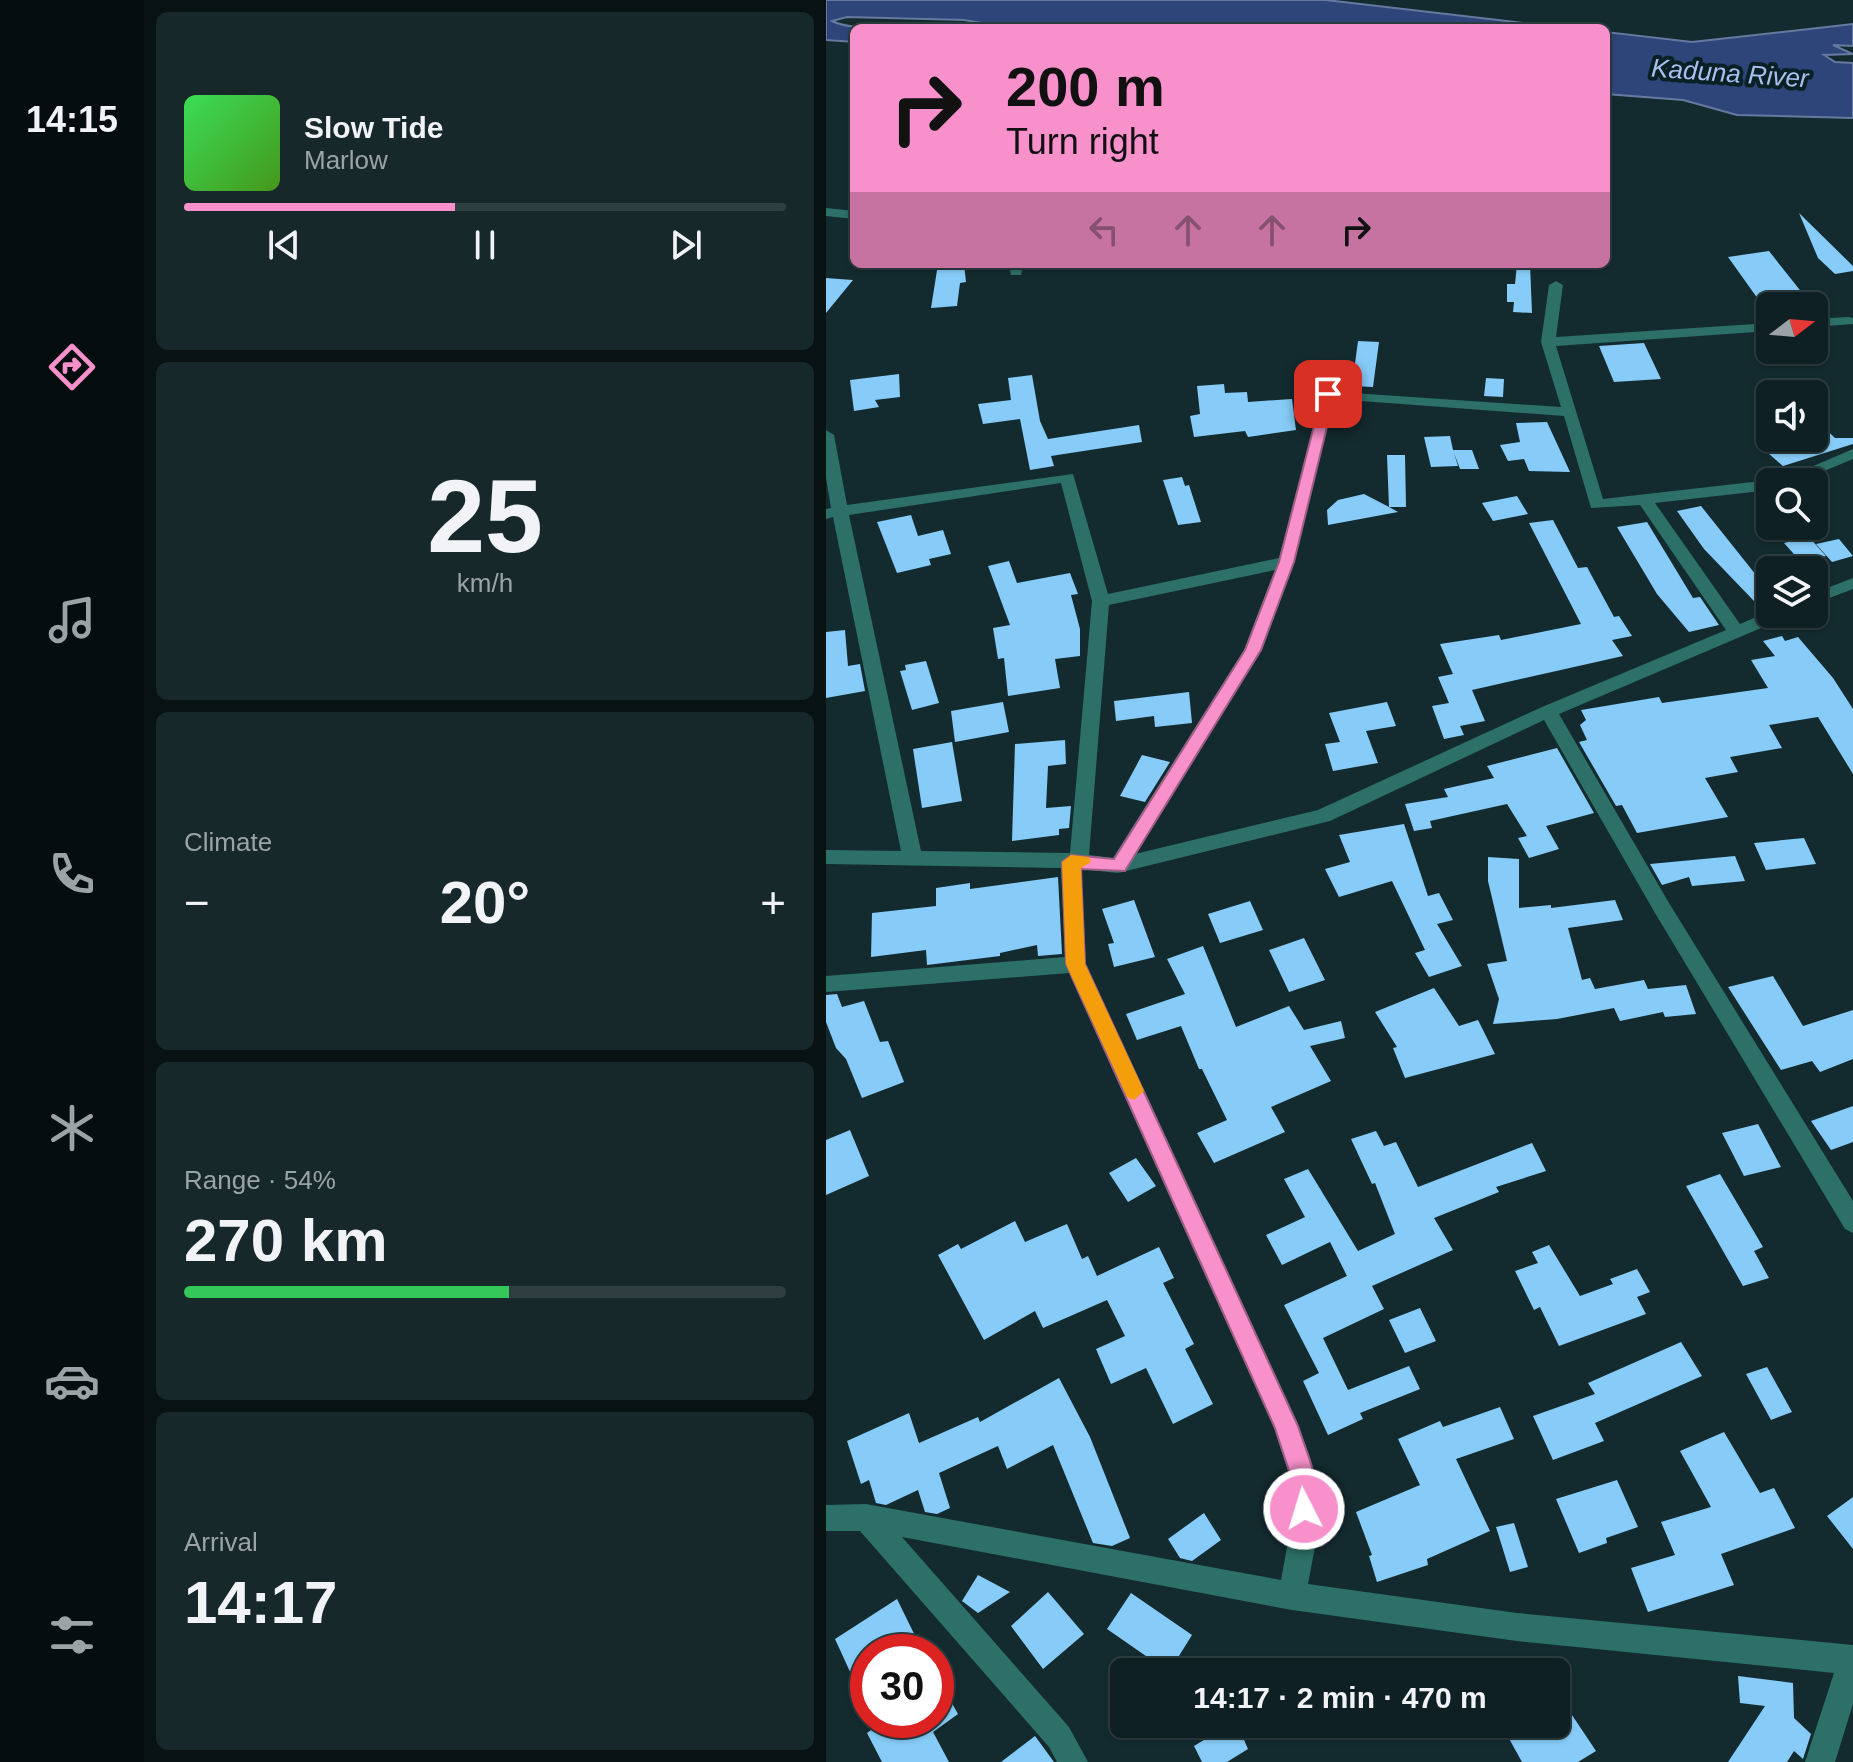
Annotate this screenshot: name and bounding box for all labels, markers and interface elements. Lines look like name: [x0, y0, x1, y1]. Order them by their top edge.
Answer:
water label: Kaduna River: [1650, 53, 1811, 94]
text: 200 m: [1006, 55, 1165, 118]
icon: right: [874, 56, 978, 160]
text: 14:15: [26, 99, 118, 140]
text: Slow Tide: [304, 111, 443, 144]
text: Turn right: [1006, 121, 1159, 162]
text: Marlow: [304, 145, 388, 175]
icon: left: [1082, 208, 1126, 252]
icon: ahead: [1166, 208, 1210, 252]
icon: ahead: [1250, 208, 1294, 252]
icon: right: [1334, 208, 1378, 252]
icon: previous: [262, 223, 306, 267]
icon: pause: [463, 223, 507, 267]
icon: next: [664, 223, 708, 267]
north arrow: [1756, 292, 1828, 364]
map controls: [1756, 292, 1828, 628]
icon: directions: [44, 339, 100, 395]
pin: [1294, 360, 1362, 428]
icon: arrive: [1306, 372, 1350, 416]
button: sound: [1756, 380, 1828, 452]
text: 25: [427, 458, 543, 574]
button: search: [1756, 468, 1828, 540]
button: layers: [1756, 556, 1828, 628]
text: km/h: [457, 568, 513, 598]
icon: music: [44, 592, 100, 648]
text: Climate: [184, 827, 272, 857]
icon: phone: [44, 846, 100, 902]
text: 20°: [440, 869, 530, 936]
text: −: [184, 878, 210, 927]
text: +: [760, 878, 786, 927]
icon: climate: [44, 1100, 100, 1156]
text: Range · 54%: [184, 1165, 336, 1195]
text: 270 km: [184, 1207, 388, 1274]
icon: car: [44, 1353, 100, 1409]
position arrow: [1262, 1467, 1346, 1551]
text: Arrival: [184, 1527, 258, 1557]
text: 14:17: [184, 1569, 337, 1636]
icon: filters: [44, 1607, 100, 1663]
speed limit sign: 30: [850, 1634, 954, 1738]
text: 14:17 · 2 min · 470 m: [1193, 1681, 1487, 1714]

